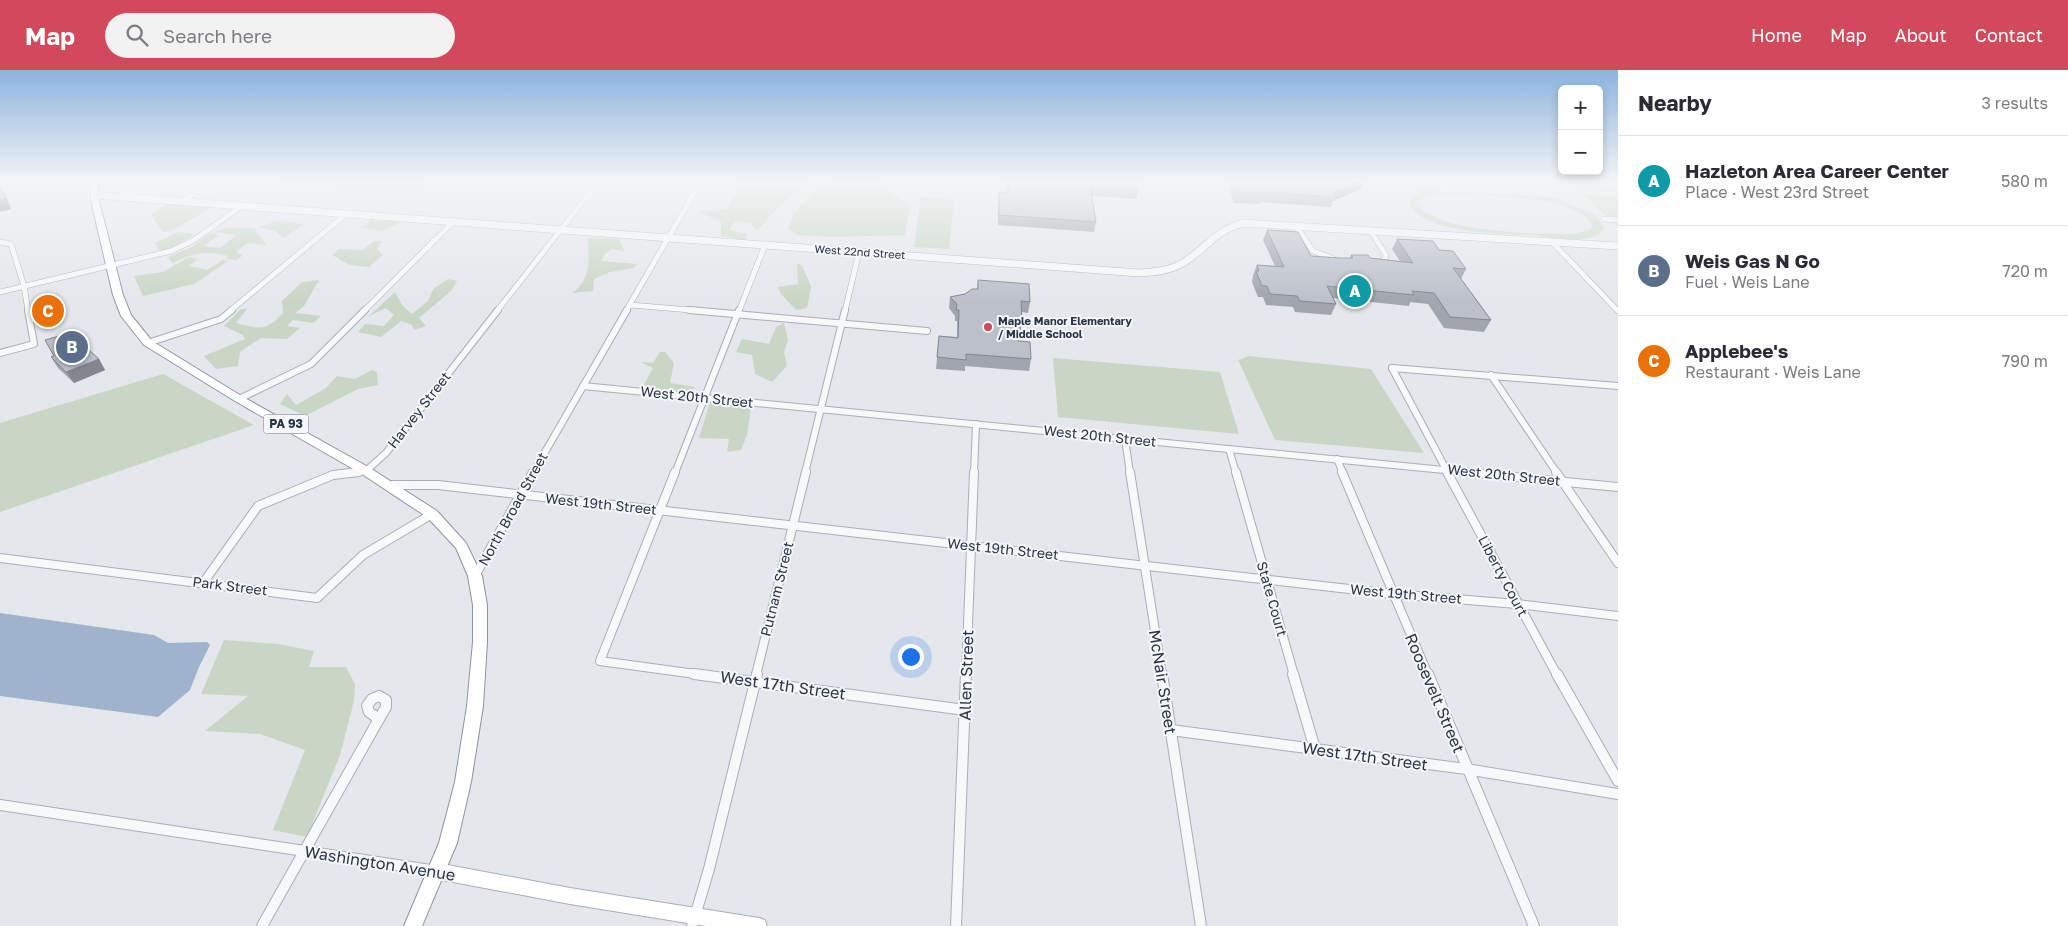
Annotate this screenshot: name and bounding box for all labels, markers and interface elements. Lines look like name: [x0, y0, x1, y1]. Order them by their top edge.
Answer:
search box: [105, 13, 455, 58]
text: Map: [25, 21, 75, 50]
icon: search: [123, 21, 151, 49]
text: Search here: [163, 24, 272, 47]
text: Home: [1751, 24, 1802, 46]
text: Map: [1830, 24, 1867, 46]
text: About: [1895, 24, 1947, 46]
text: Contact: [1975, 24, 2043, 46]
map controls: [1558, 85, 1603, 175]
button: +: [1558, 85, 1603, 130]
text: Nearby: [1638, 90, 1712, 116]
text: 3 results: [1981, 93, 2048, 113]
button: −: [1558, 130, 1603, 175]
text: Hazleton Area Career Center: [1685, 159, 1949, 182]
text: A: [1648, 171, 1660, 191]
text: 580 m: [2001, 171, 2048, 191]
text: Place · West 23rd Street: [1685, 182, 1869, 202]
street label: West 22nd Street: [814, 242, 906, 261]
text: Weis Gas N Go: [1685, 249, 1820, 272]
text: B: [1648, 261, 1660, 281]
text: 720 m: [2002, 261, 2048, 281]
pin: A: [1339, 272, 1371, 310]
text: Fuel · Weis Lane: [1685, 272, 1810, 292]
pin: C: [32, 292, 64, 330]
place label: Maple Manor Elementary / Middle School: [998, 314, 1132, 340]
marker: Maple Manor Elementary / Middle School: [982, 321, 994, 333]
pin: B: [56, 328, 88, 366]
text: Applebee's: [1685, 339, 1788, 362]
text: C: [1648, 351, 1660, 371]
text: 790 m: [2002, 351, 2048, 371]
text: Restaurant · Weis Lane: [1685, 362, 1861, 382]
street label: Harvey Street: [383, 368, 454, 451]
street label: West 20th Street: [640, 382, 754, 411]
road number: PA 93: [264, 414, 308, 434]
street label: West 20th Street: [1043, 421, 1157, 450]
street label: North Broad Street: [474, 449, 551, 568]
street label: West 20th Street: [1447, 460, 1561, 489]
street label: West 19th Street: [545, 489, 658, 518]
street label: Liberty Court: [1475, 532, 1532, 619]
street label: West 19th Street: [947, 534, 1060, 563]
street label: Putnam Street: [757, 540, 797, 638]
street label: State Court: [1254, 560, 1291, 638]
street label: Park Street: [192, 572, 268, 599]
street label: West 19th Street: [1350, 580, 1463, 607]
street label: McNair Street: [1145, 628, 1181, 736]
street label: Allen Street: [954, 629, 978, 721]
street label: Roosevelt Street: [1401, 630, 1469, 756]
your location: [898, 644, 924, 670]
street label: West 17th Street: [719, 666, 847, 704]
street label: West 17th Street: [1301, 737, 1429, 775]
street label: Washington Avenue: [303, 841, 457, 885]

